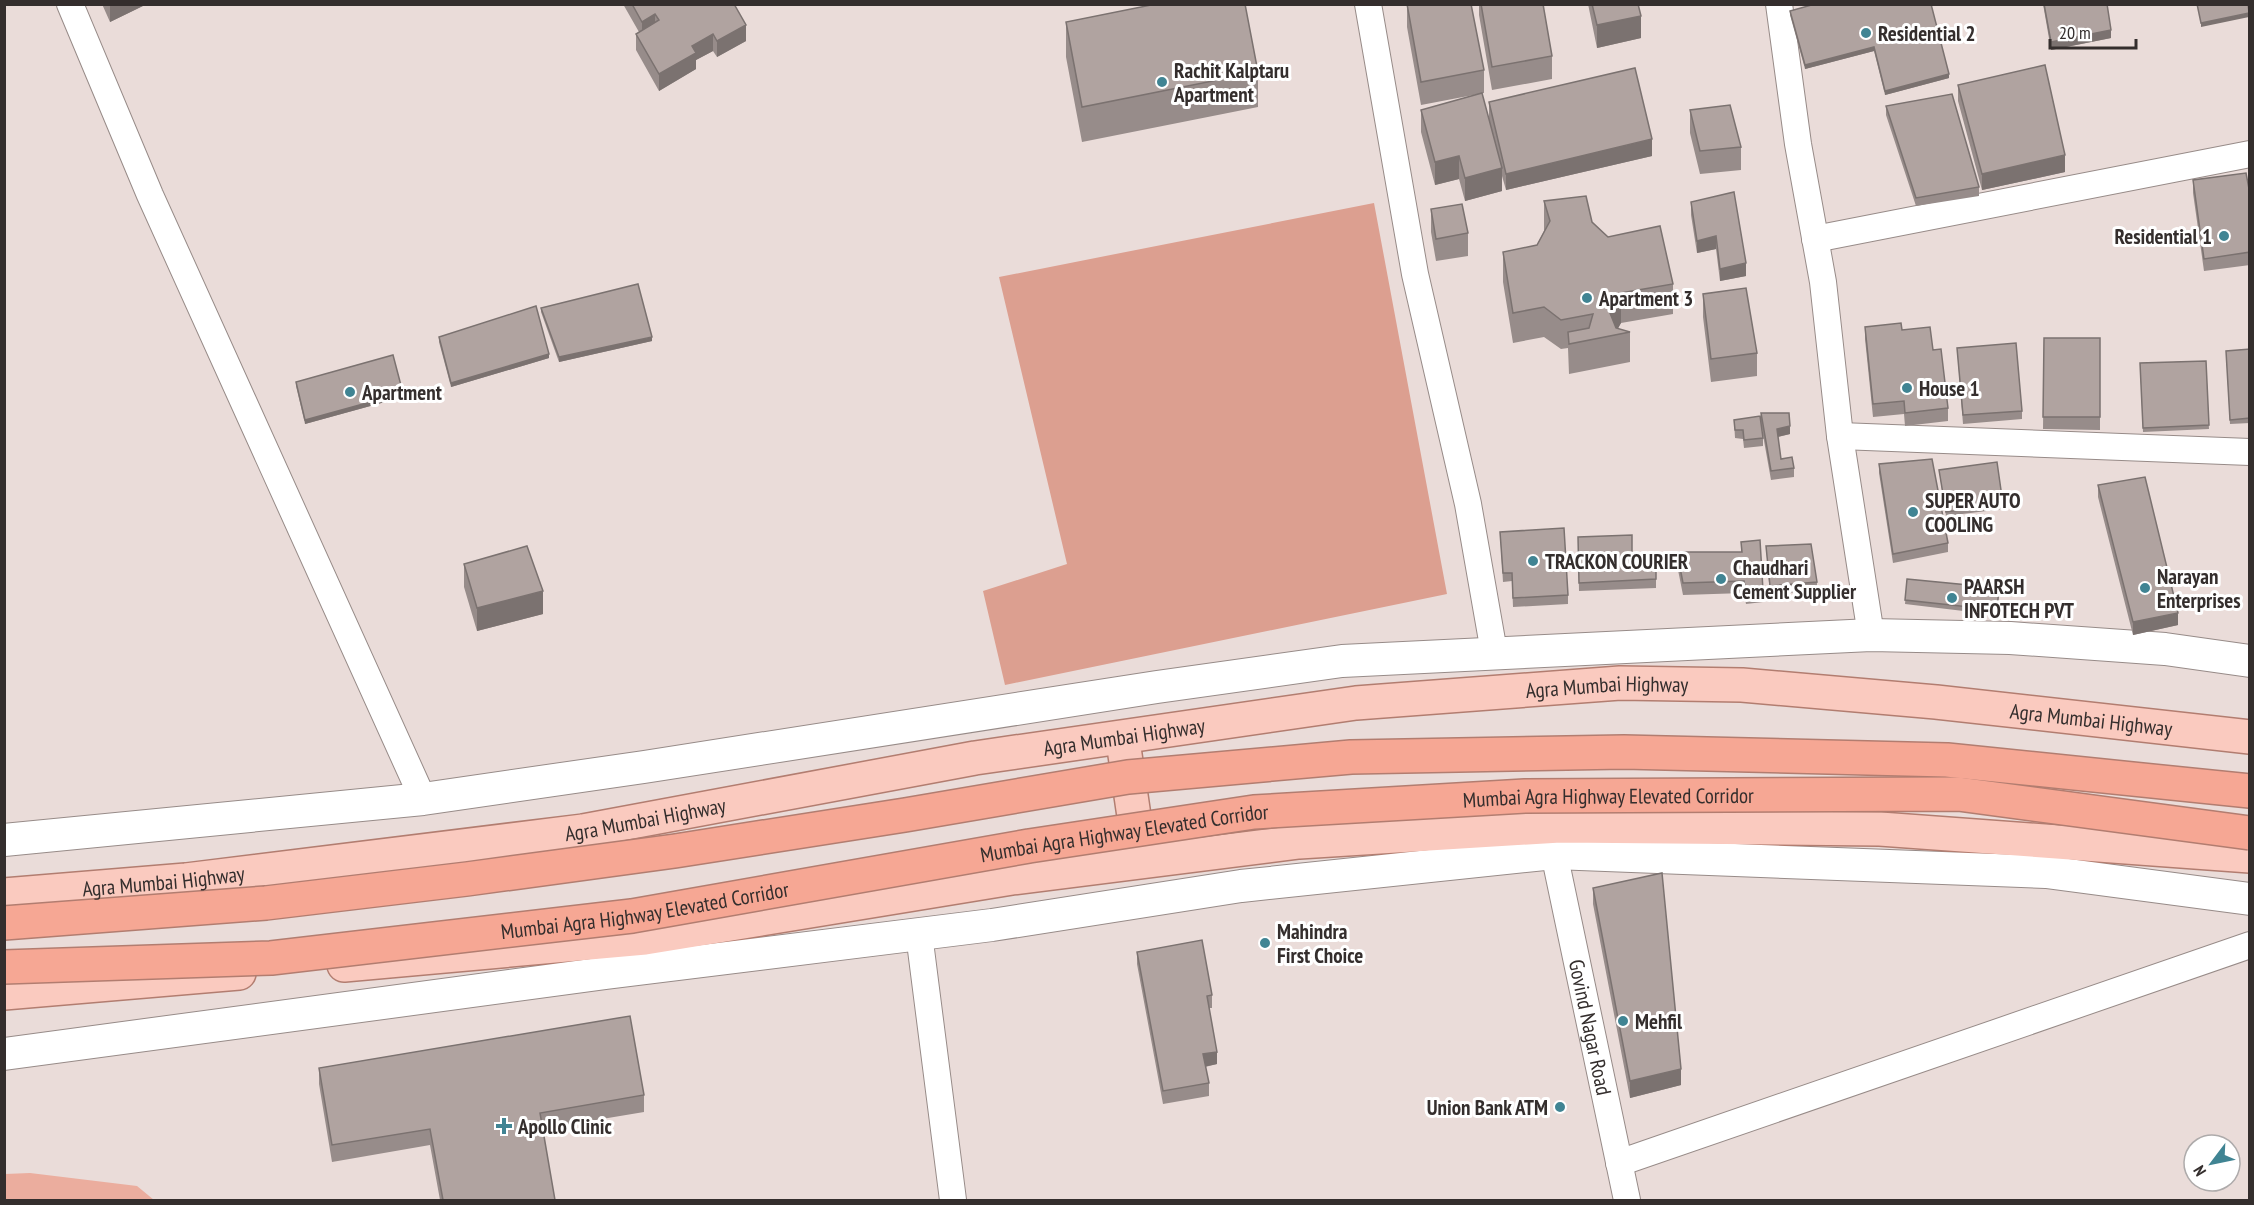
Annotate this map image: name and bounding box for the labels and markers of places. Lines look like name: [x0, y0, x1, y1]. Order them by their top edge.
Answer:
place label: Residential 2: [1878, 20, 1976, 47]
marker: Residential 2: [1859, 26, 1873, 40]
place label: Rachit Kalptaru Apartment: [1173, 57, 1289, 108]
marker: Rachit Kalptaru Apartment: [1155, 75, 1169, 89]
place label: Residential 1: [2114, 223, 2212, 250]
marker: Residential 1: [2217, 229, 2231, 243]
place label: Apartment 3: [1598, 285, 1693, 312]
marker: Apartment 3: [1580, 291, 1594, 305]
place label: House 1: [1919, 375, 1980, 402]
place label: Apartment: [361, 379, 442, 406]
marker: House 1: [1900, 381, 1914, 395]
marker: Apartment: [343, 385, 357, 399]
place label: SUPER AUTO COOLING: [1925, 487, 2021, 538]
marker: SUPER AUTO COOLING: [1906, 505, 1920, 519]
place label: TRACKON COURIER: [1545, 548, 1689, 575]
marker: TRACKON COURIER: [1526, 554, 1540, 568]
place label: Chaudhari Cement Supplier: [1733, 554, 1857, 605]
place label: Narayan Enterprises: [2157, 563, 2241, 614]
marker: Chaudhari Cement Supplier: [1714, 572, 1728, 586]
place label: PAARSH INFOTECH PVT: [1964, 573, 2074, 624]
marker: Narayan Enterprises: [2138, 581, 2152, 595]
marker: PAARSH INFOTECH PVT: [1945, 591, 1959, 605]
place label: Mahindra First Choice: [1277, 918, 1363, 969]
marker: Mahindra First Choice: [1258, 936, 1272, 950]
place label: Mehfil: [1635, 1008, 1683, 1035]
marker: Mehfil: [1616, 1014, 1630, 1028]
place label: Union Bank ATM: [1427, 1094, 1548, 1121]
marker: Union Bank ATM: [1553, 1100, 1567, 1114]
place label: Apollo Clinic: [517, 1113, 612, 1140]
marker: Apollo Clinic: [495, 1117, 513, 1135]

